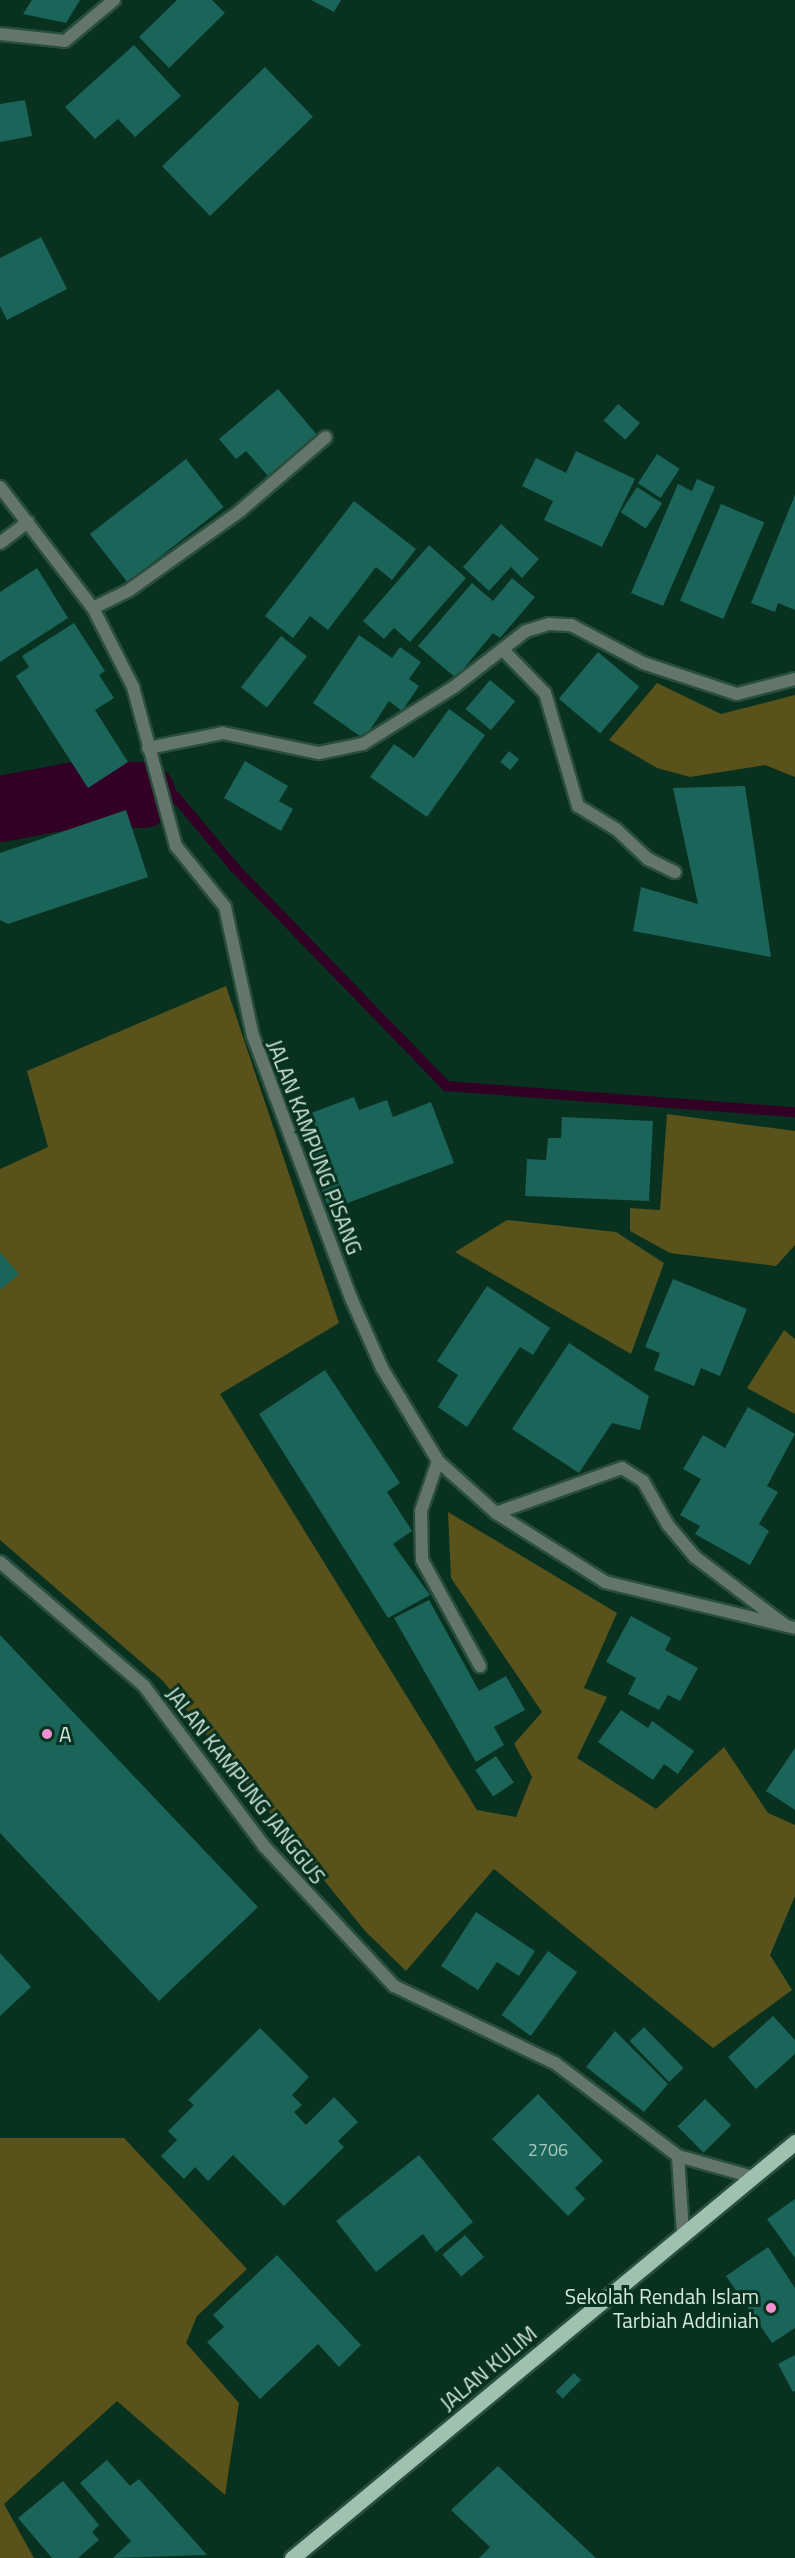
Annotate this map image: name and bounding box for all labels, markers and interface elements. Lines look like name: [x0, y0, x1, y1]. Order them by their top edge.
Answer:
street label: JALAN KAMPUNG PISANG: [262, 1036, 368, 1258]
street label: JALAN KAMPUNG JANGGUS: [161, 1681, 331, 1889]
place label: A: [59, 1721, 72, 1747]
marker: A: [40, 1727, 54, 1741]
house number: 2706: [528, 2139, 568, 2161]
place label: Sekolah Rendah Islam Tarbiah Addiniah: [565, 2283, 759, 2333]
marker: Sekolah Rendah Islam Tarbiah Addiniah: [764, 2301, 778, 2315]
street label: JALAN KULIM: [435, 2320, 541, 2416]

